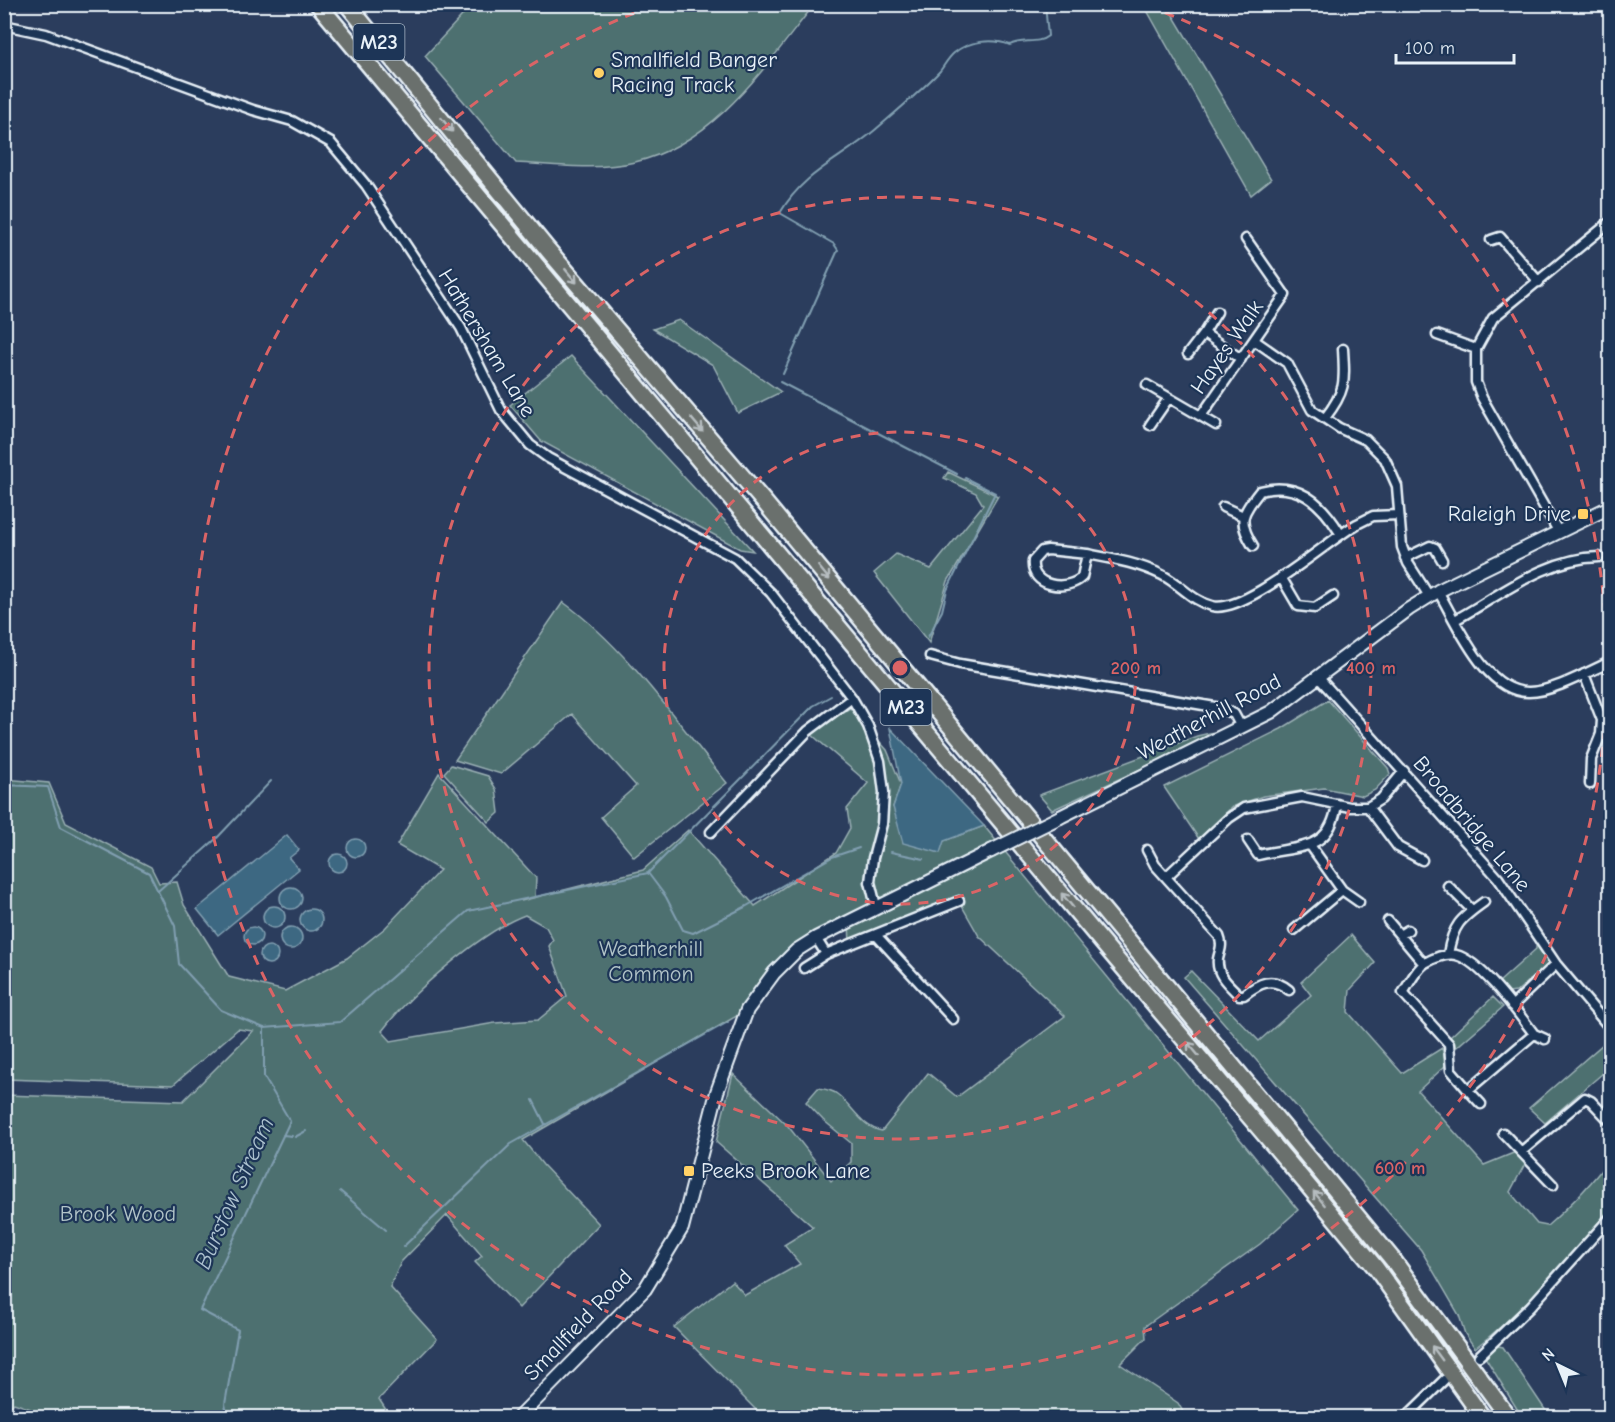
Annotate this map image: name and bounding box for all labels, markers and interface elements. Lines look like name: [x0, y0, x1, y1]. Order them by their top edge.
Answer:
road number: M23: [354, 24, 404, 60]
scale bar: [1396, 27, 1514, 65]
text: 100 m: [1405, 38, 1455, 59]
place label: Smallfield Banger Racing Track: [611, 47, 777, 98]
marker: Smallfield Banger Racing Track: [592, 66, 606, 80]
one-way arrow: [441, 117, 454, 133]
street label: Hathersham Lane: [433, 264, 541, 422]
one-way arrow: [564, 268, 578, 283]
street label: Hayes Walk: [1185, 295, 1269, 399]
one-way arrow: [691, 417, 704, 433]
place label: Raleigh Drive: [1448, 501, 1571, 527]
marker: Raleigh Drive: [1576, 507, 1590, 521]
one-way arrow: [817, 565, 830, 581]
centre of rings: [890, 658, 910, 678]
text: 200 m: [1111, 658, 1161, 679]
text: 400 m: [1346, 658, 1396, 679]
street label: Weatherhill Road: [1133, 668, 1285, 766]
road number: M23: [880, 689, 932, 725]
street label: Broadbridge Lane: [1408, 751, 1536, 897]
one-way arrow: [1060, 893, 1074, 908]
park label: Weatherhill Common: [599, 936, 703, 987]
one-way arrow: [1186, 1041, 1199, 1057]
water label: Burstow Stream: [188, 1113, 280, 1273]
place label: Peeks Brook Lane: [701, 1158, 870, 1184]
text: 600 m: [1375, 1158, 1425, 1179]
marker: Peeks Brook Lane: [682, 1164, 696, 1178]
one-way arrow: [1312, 1190, 1325, 1206]
park label: Brook Wood: [60, 1201, 176, 1227]
street label: Smallfield Road: [518, 1264, 638, 1386]
north arrow: [1528, 1335, 1588, 1395]
one-way arrow: [1431, 1345, 1443, 1361]
text: N: [1538, 1345, 1558, 1365]

